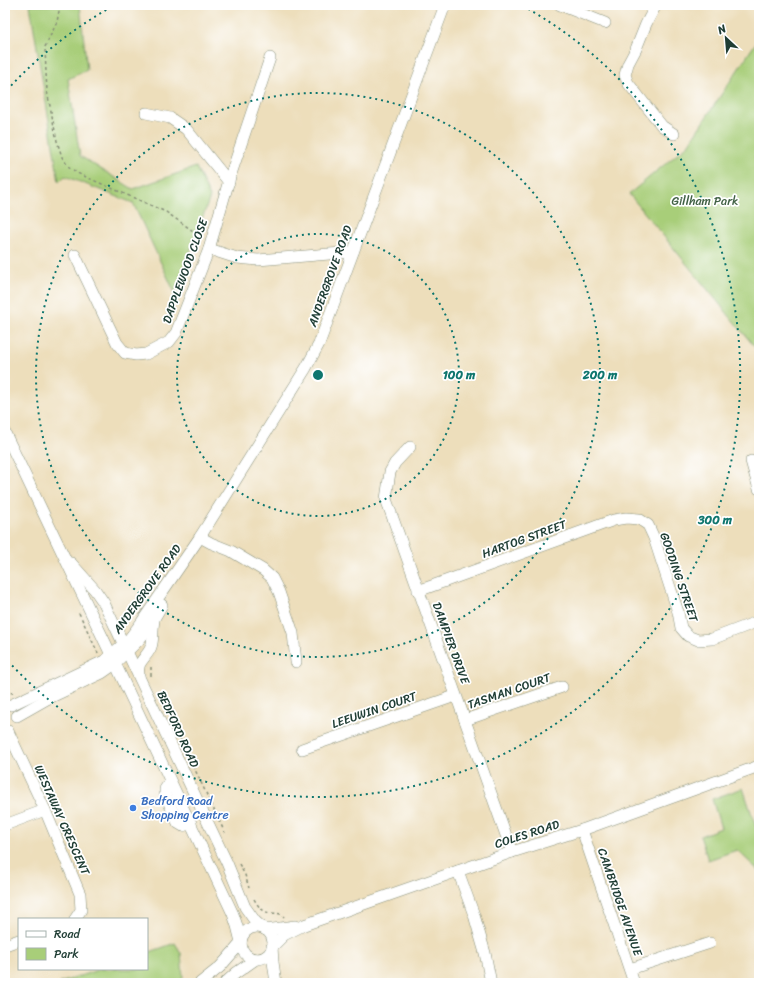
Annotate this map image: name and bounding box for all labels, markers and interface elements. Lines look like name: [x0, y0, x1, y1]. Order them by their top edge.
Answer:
north arrow: [706, 18, 746, 58]
text: N: [713, 19, 730, 40]
park label: Gillham Park: [672, 190, 738, 212]
street label: DAPPLEWOOD CLOSE: [156, 214, 215, 327]
street label: ANDERGROVE ROAD: [301, 221, 359, 331]
text: 100 m: [443, 364, 476, 386]
text: 200 m: [582, 364, 618, 386]
centre of rings: [311, 368, 325, 382]
text: 300 m: [697, 509, 733, 531]
street label: HARTOG STREET: [479, 513, 570, 564]
street label: GOODING STREET: [653, 529, 705, 625]
street label: ANDERGROVE ROAD: [106, 539, 188, 639]
street label: DAMPIER DRIVE: [426, 599, 476, 688]
street label: TASMAN COURT: [464, 666, 555, 715]
street label: LEEUWIN COURT: [329, 685, 420, 735]
street label: BEDFORD ROAD: [151, 687, 206, 772]
street label: WESTAWAY CRESCENT: [28, 761, 96, 879]
place label: Bedford Road Shopping Centre: [141, 790, 229, 826]
marker: Bedford Road Shopping Centre: [128, 803, 138, 813]
street label: COLES ROAD: [492, 813, 563, 855]
street label: CAMBRIDGE AVENUE: [591, 845, 649, 960]
legend: [18, 918, 148, 970]
text: Road: [54, 923, 81, 945]
text: Park: [54, 943, 79, 965]

